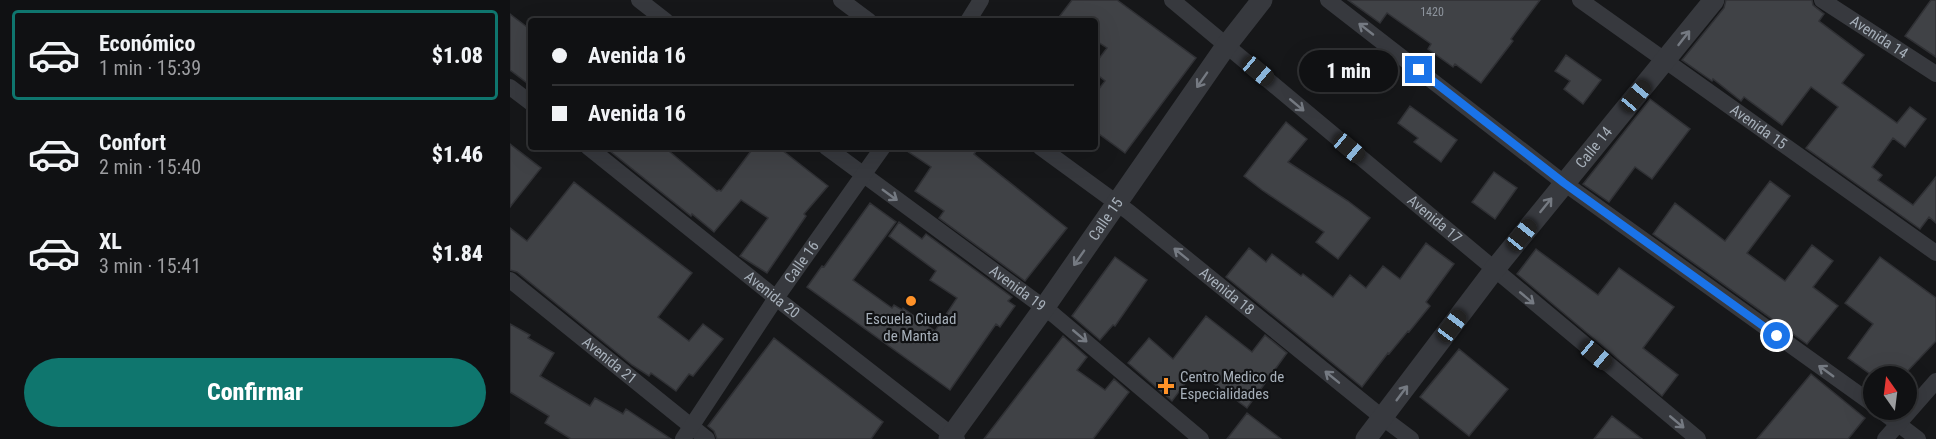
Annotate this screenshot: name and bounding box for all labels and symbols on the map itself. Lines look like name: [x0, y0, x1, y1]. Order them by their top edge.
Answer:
house number: 1420: [1420, 5, 1444, 19]
street label: Avenida 14: [1847, 12, 1911, 62]
one-way arrow: [1358, 23, 1374, 36]
one-way arrow: [1677, 30, 1690, 46]
callout: 1 min: [1299, 49, 1398, 91]
car: [1238, 53, 1278, 89]
route end: [1405, 56, 1432, 83]
one-way arrow: [1196, 72, 1208, 88]
car: [1618, 76, 1654, 116]
one-way arrow: [1289, 98, 1305, 111]
street label: Avenida 15: [1727, 101, 1790, 153]
street label: Calle 14: [1572, 123, 1616, 172]
car: [1329, 130, 1369, 166]
one-way arrow: [881, 189, 897, 201]
street label: Avenida 17: [1404, 191, 1465, 247]
street label: Calle 15: [1085, 194, 1127, 244]
one-way arrow: [1540, 197, 1553, 213]
car: [1504, 215, 1540, 255]
street label: Calle 16: [780, 237, 823, 287]
one-way arrow: [1174, 247, 1189, 261]
one-way arrow: [1073, 249, 1085, 265]
street label: Avenida 19: [986, 262, 1049, 315]
street label: Avenida 18: [1196, 264, 1258, 319]
street label: Avenida 20: [741, 267, 803, 322]
one-way arrow: [1519, 291, 1535, 304]
marker: Escuela Ciudad de Manta: [904, 294, 918, 308]
car: [1434, 306, 1470, 346]
place label: Escuela Ciudad de Manta: [866, 310, 956, 345]
route start: [1763, 322, 1790, 349]
one-way arrow: [1072, 330, 1088, 343]
street label: Avenida 21: [579, 333, 641, 388]
car: [1576, 337, 1616, 373]
one-way arrow: [1818, 365, 1834, 377]
north arrow: [1863, 366, 1917, 420]
place label: Centro Medico de Especialidades: [1180, 368, 1284, 403]
one-way arrow: [1325, 370, 1340, 384]
marker: Centro Medico de Especialidades: [1157, 377, 1175, 395]
one-way arrow: [1396, 385, 1408, 401]
one-way arrow: [1669, 415, 1684, 429]

